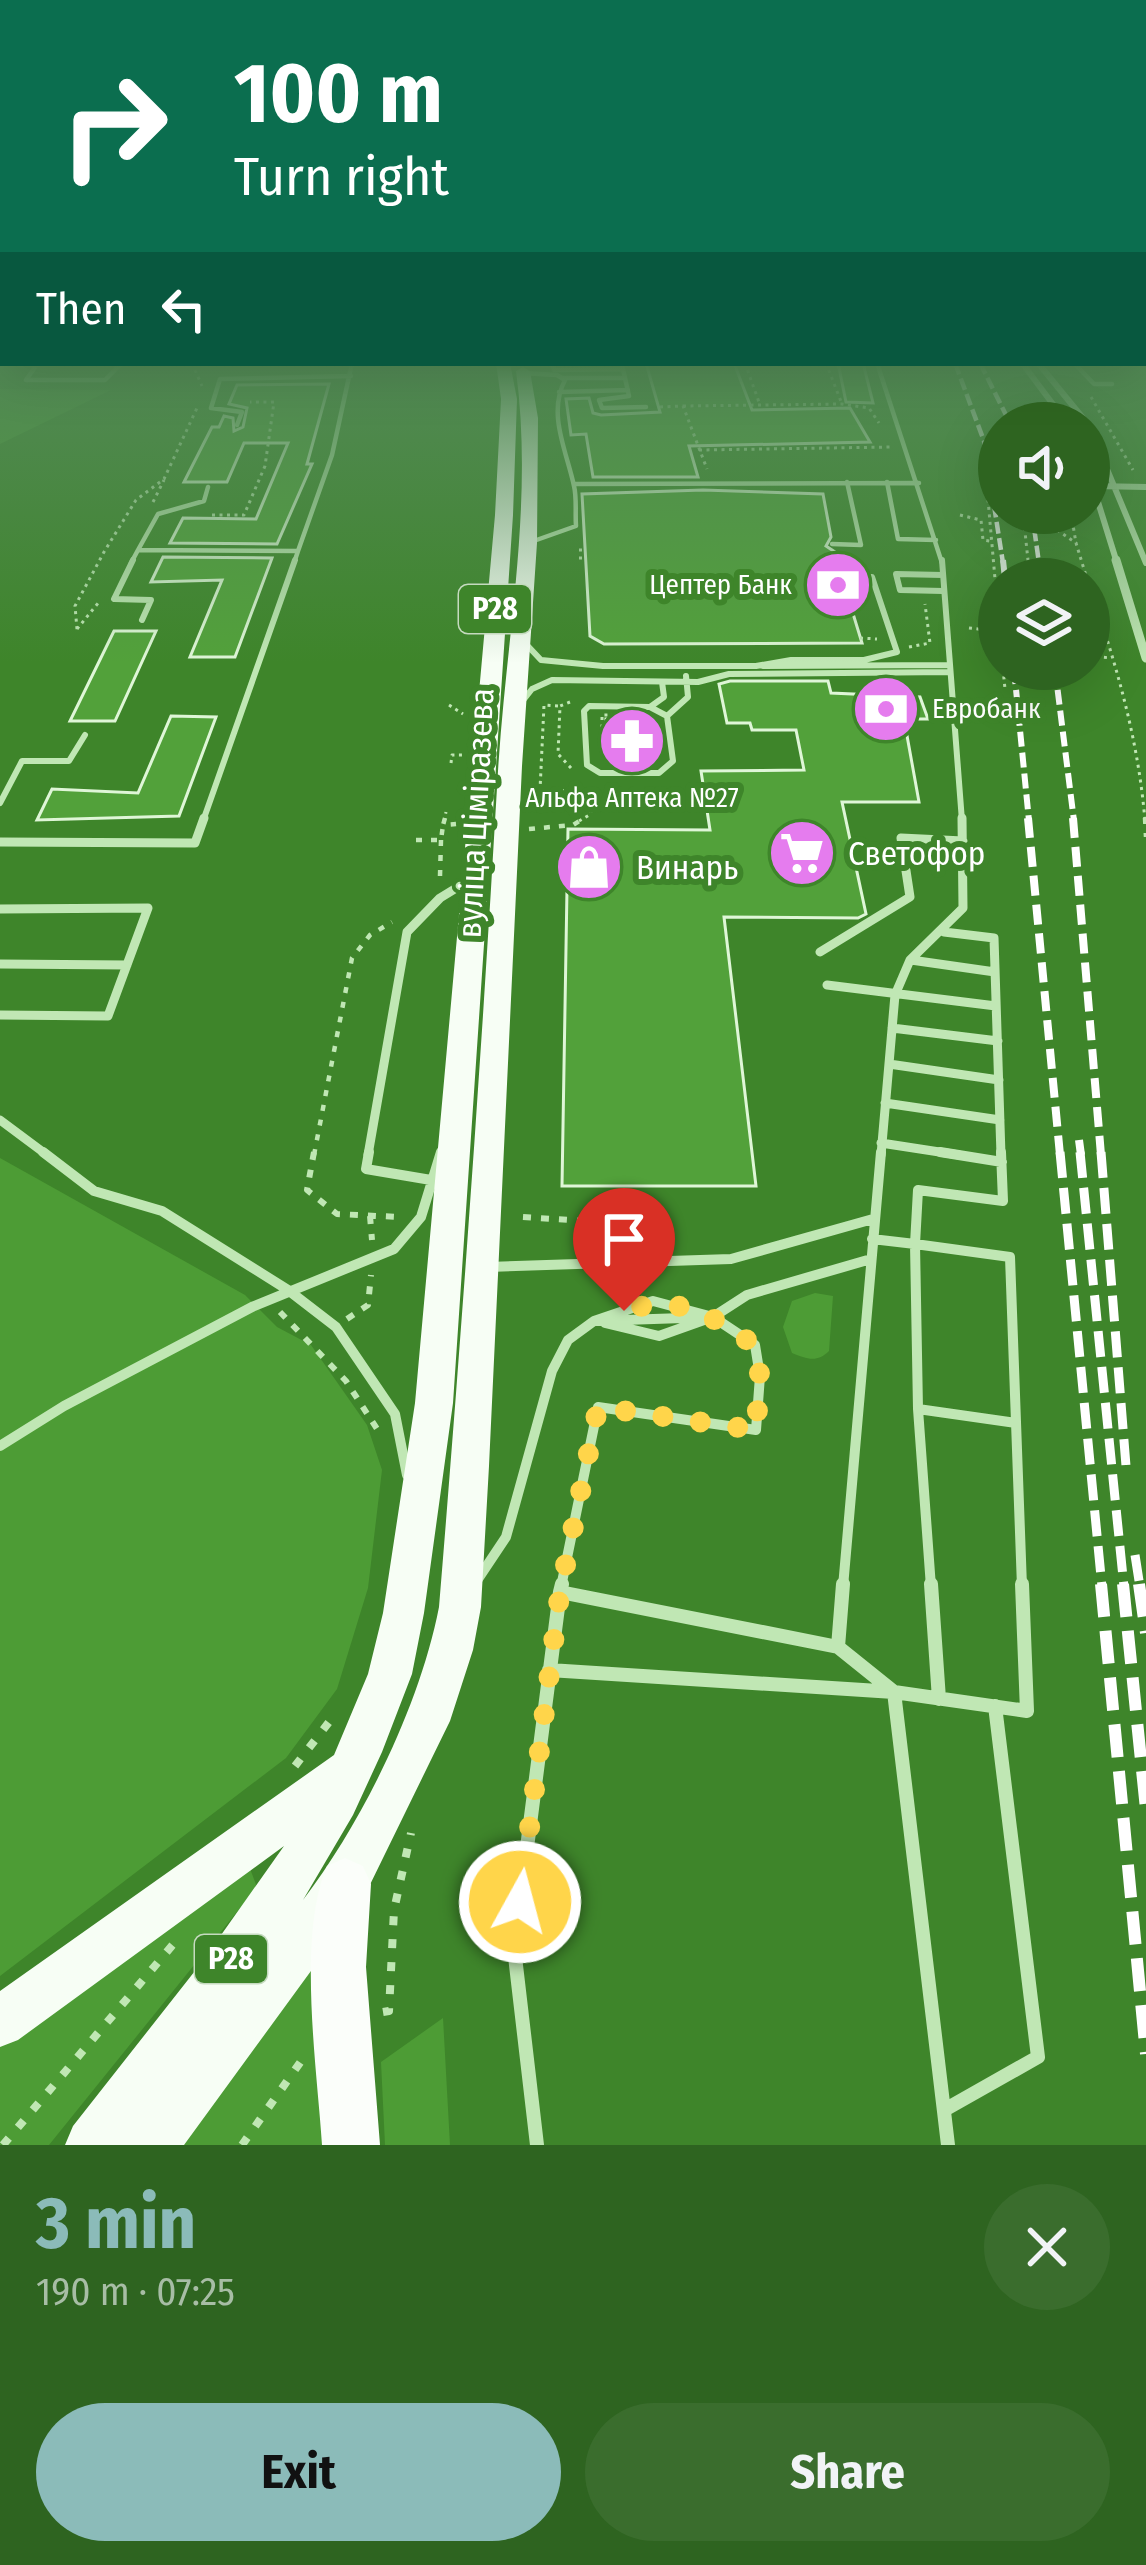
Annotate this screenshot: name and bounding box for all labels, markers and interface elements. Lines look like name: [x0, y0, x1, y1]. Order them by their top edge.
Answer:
text: 100 m: [234, 43, 443, 144]
icon: right: [36, 48, 192, 204]
text: Turn right: [234, 145, 449, 209]
icon: left: [151, 276, 217, 342]
text: Then: [36, 282, 127, 336]
map controls: [978, 402, 1110, 690]
button: sound: [978, 402, 1110, 534]
bank icon: Цептер Банк: [803, 550, 873, 620]
button: layers: [978, 558, 1110, 690]
place label: Цептер Банк: [649, 569, 792, 601]
road number: Р28: [459, 585, 531, 633]
bank icon: Евробанк: [851, 674, 921, 744]
street label: вуліца Ціміразева: [449, 687, 503, 939]
place label: Евробанк: [932, 693, 1041, 725]
pharmacy icon: Альфа Аптека №27: [597, 706, 667, 776]
place label: Альфа Аптека №27: [525, 782, 739, 814]
supermarket icon: Светофор: [767, 818, 837, 888]
shop icon: Винарь: [554, 832, 624, 902]
place label: Светофор: [848, 834, 985, 874]
place label: Винарь: [636, 848, 738, 888]
pin: [573, 1188, 675, 1311]
icon: arrive: [591, 1206, 657, 1272]
position arrow: [457, 1839, 583, 1965]
road number: Р28: [195, 1935, 267, 1983]
text: 3 min: [36, 2181, 196, 2267]
button: close: [984, 2184, 1110, 2310]
text: 190 m · 07:25: [36, 2269, 235, 2315]
button: Exit: [36, 2403, 561, 2541]
button: Share: [585, 2403, 1110, 2541]

